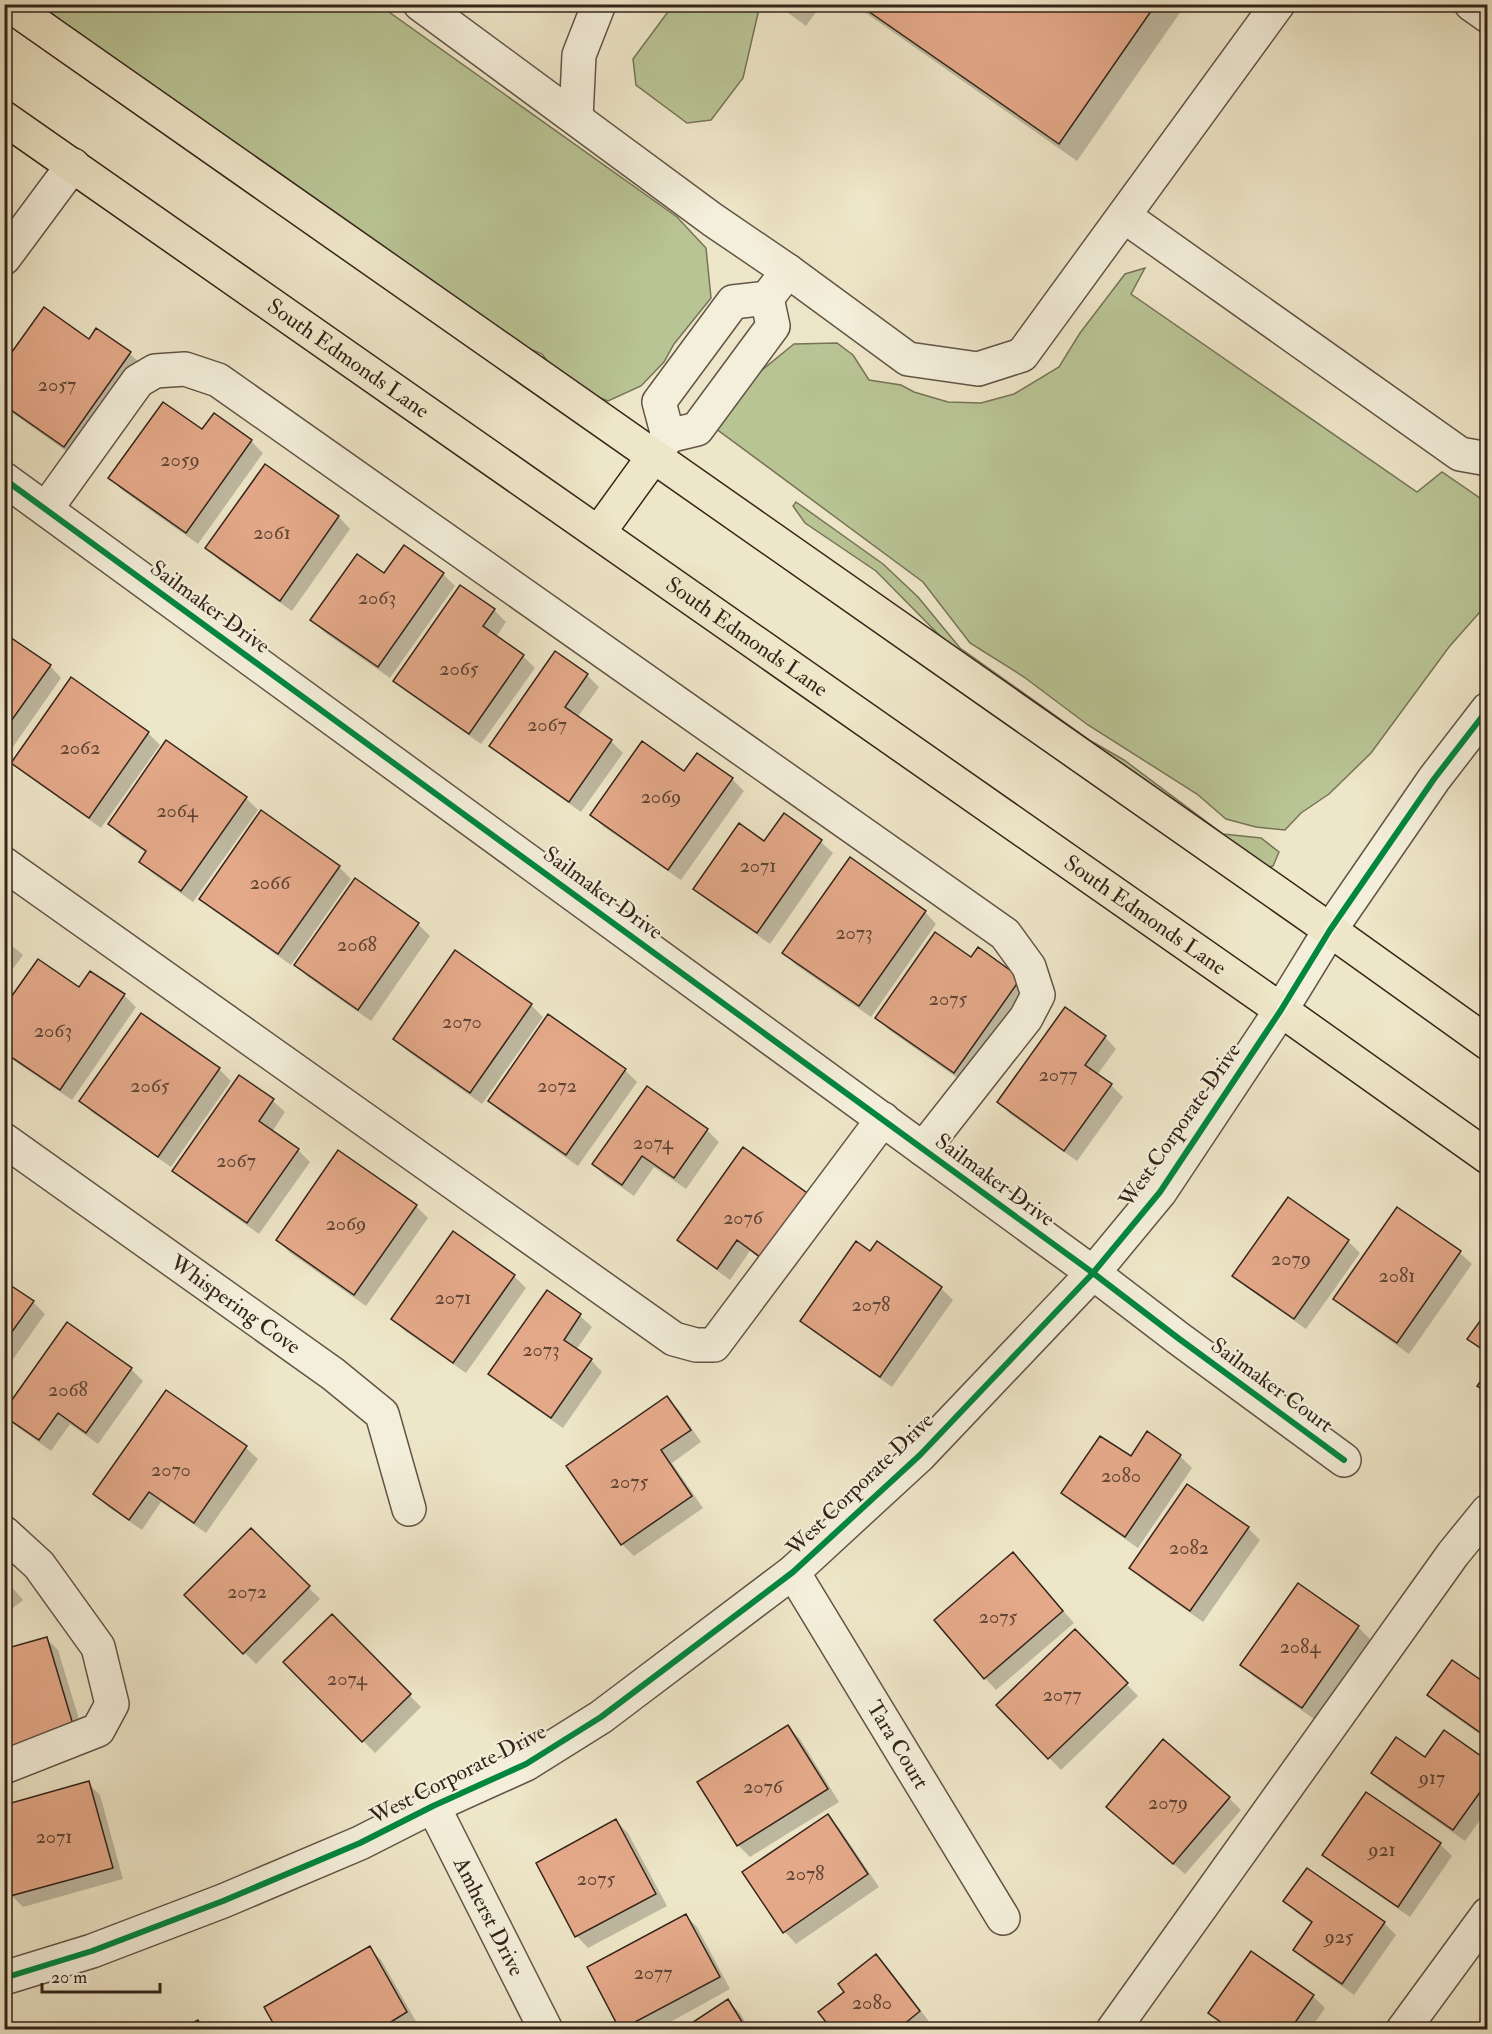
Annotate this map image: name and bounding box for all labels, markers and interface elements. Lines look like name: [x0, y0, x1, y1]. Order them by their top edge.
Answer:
street label: South Edmonds Lane: [262, 292, 435, 425]
house number: 2057: [38, 372, 76, 397]
house number: 2059: [160, 447, 200, 472]
house number: 2061: [253, 520, 291, 545]
street label: Sailmaker Drive: [145, 554, 275, 660]
street label: South Edmonds Lane: [660, 570, 833, 703]
house number: 2063: [358, 585, 396, 610]
house number: 2065: [439, 656, 479, 681]
house number: 2067: [527, 712, 567, 737]
house number: 2062: [60, 735, 100, 760]
house number: 2069: [641, 784, 681, 809]
house number: 2064: [156, 798, 199, 823]
street label: Sailmaker Drive: [538, 840, 668, 946]
street label: South Edmonds Lane: [1059, 849, 1232, 981]
house number: 2071: [740, 853, 776, 878]
house number: 2066: [250, 870, 291, 895]
house number: 2073: [835, 920, 873, 945]
house number: 2068: [337, 932, 377, 957]
house number: 2075: [929, 986, 967, 1011]
house number: 2070: [442, 1009, 482, 1034]
house number: 2063: [34, 1018, 72, 1043]
street label: West Corporate Drive: [1112, 1037, 1248, 1214]
house number: 2077: [1039, 1062, 1077, 1087]
house number: 2065: [130, 1073, 170, 1098]
house number: 2072: [537, 1073, 577, 1098]
street label: Sailmaker Drive: [930, 1127, 1060, 1233]
house number: 2074: [633, 1130, 674, 1155]
house number: 2067: [216, 1148, 256, 1173]
house number: 2076: [723, 1205, 764, 1230]
house number: 2069: [326, 1211, 366, 1236]
house number: 2079: [1271, 1246, 1311, 1271]
street label: Whispering Cove: [164, 1248, 306, 1361]
house number: 2081: [1379, 1263, 1415, 1288]
house number: 2071: [435, 1285, 471, 1310]
house number: 2078: [852, 1292, 890, 1317]
street label: Sailmaker Court: [1205, 1331, 1339, 1439]
house number: 2073: [522, 1337, 560, 1362]
house number: 2068: [48, 1377, 88, 1402]
street label: West Corporate Drive: [780, 1407, 940, 1563]
house number: 2070: [151, 1457, 191, 1482]
house number: 2080: [1101, 1463, 1141, 1488]
house number: 2075: [610, 1469, 648, 1494]
house number: 2082: [1169, 1535, 1209, 1560]
house number: 2072: [227, 1579, 267, 1604]
house number: 2075: [979, 1604, 1017, 1629]
house number: 2084: [1280, 1634, 1321, 1659]
house number: 2074: [327, 1666, 368, 1691]
house number: 2077: [1043, 1682, 1081, 1707]
street label: Tara Court: [860, 1695, 935, 1794]
street label: West Corporate Drive: [364, 1717, 551, 1832]
house number: 917: [1417, 1765, 1445, 1790]
house number: 2076: [743, 1774, 784, 1799]
house number: 2079: [1148, 1790, 1188, 1815]
house number: 2071: [36, 1824, 72, 1849]
house number: 921: [1366, 1837, 1396, 1862]
street label: Amherst Drive: [447, 1852, 531, 1981]
house number: 2078: [786, 1861, 824, 1886]
house number: 2075: [577, 1866, 615, 1891]
house number: 925: [1322, 1924, 1354, 1949]
scale bar: [42, 1956, 160, 1994]
house number: 2077: [634, 1960, 672, 1985]
text: 20 m: [51, 1966, 87, 1989]
house number: 2080: [852, 1990, 892, 2015]

